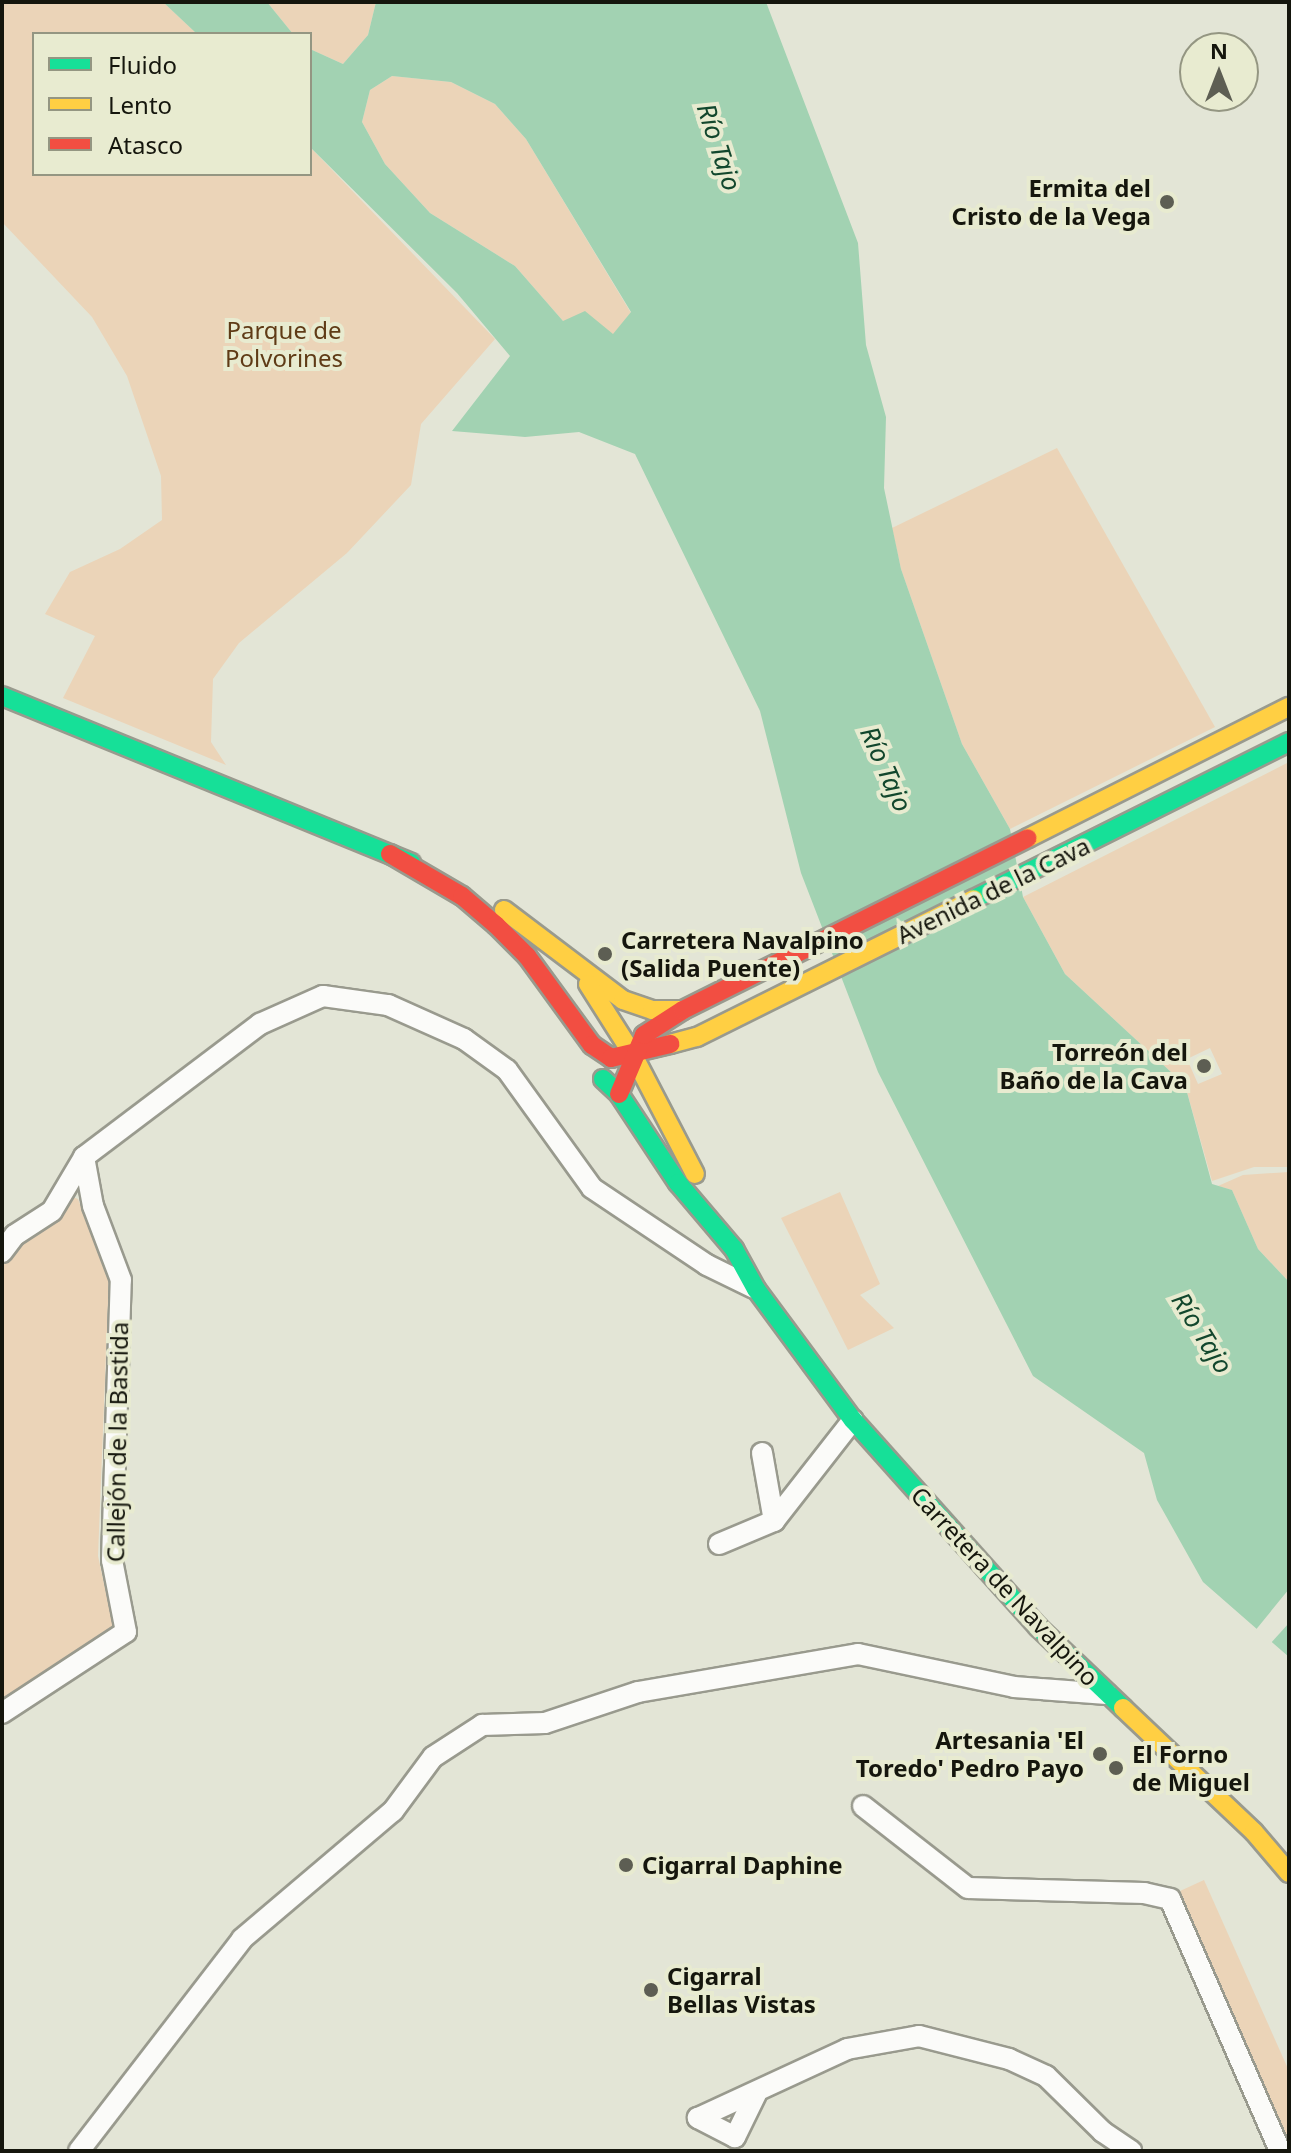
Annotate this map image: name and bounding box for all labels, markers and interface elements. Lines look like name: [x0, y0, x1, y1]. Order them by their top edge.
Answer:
legend: [32, 32, 312, 176]
north arrow: [1179, 32, 1259, 112]
text: N: [1210, 35, 1228, 65]
text: Fluido: [108, 48, 177, 81]
text: Lento: [108, 88, 172, 121]
water label: Río Tajo: [690, 99, 748, 195]
text: Atasco: [108, 128, 183, 161]
place label: Ermita del Cristo de la Vega: [951, 174, 1151, 230]
marker: Ermita del Cristo de la Vega: [1158, 193, 1176, 211]
park label: Parque de Polvorines: [225, 316, 343, 372]
water label: Río Tajo: [853, 722, 919, 816]
street label: Avenida de la Cava: [892, 831, 1094, 949]
place label: Carretera Navalpino (Salida Puente): [621, 926, 864, 982]
marker: Carretera Navalpino (Salida Puente): [596, 945, 614, 963]
place label: Torreón del Baño de la Cava: [999, 1038, 1188, 1094]
marker: Torreón del Baño de la Cava: [1195, 1057, 1213, 1075]
water label: Río Tajo: [1165, 1287, 1239, 1379]
street label: Callejón de la Bastida: [101, 1322, 133, 1562]
street label: Carretera de Navalpino: [905, 1481, 1105, 1691]
place label: Artesania 'El Toredo' Pedro Payo: [856, 1726, 1084, 1782]
place label: El Forno de Miguel: [1132, 1740, 1250, 1796]
marker: Artesania 'El Toredo' Pedro Payo: [1091, 1745, 1109, 1763]
marker: El Forno de Miguel: [1107, 1759, 1125, 1777]
place label: Cigarral Daphine: [642, 1851, 843, 1879]
marker: Cigarral Daphine: [617, 1856, 635, 1874]
place label: Cigarral Bellas Vistas: [667, 1962, 816, 2018]
marker: Cigarral Bellas Vistas: [642, 1981, 660, 1999]

